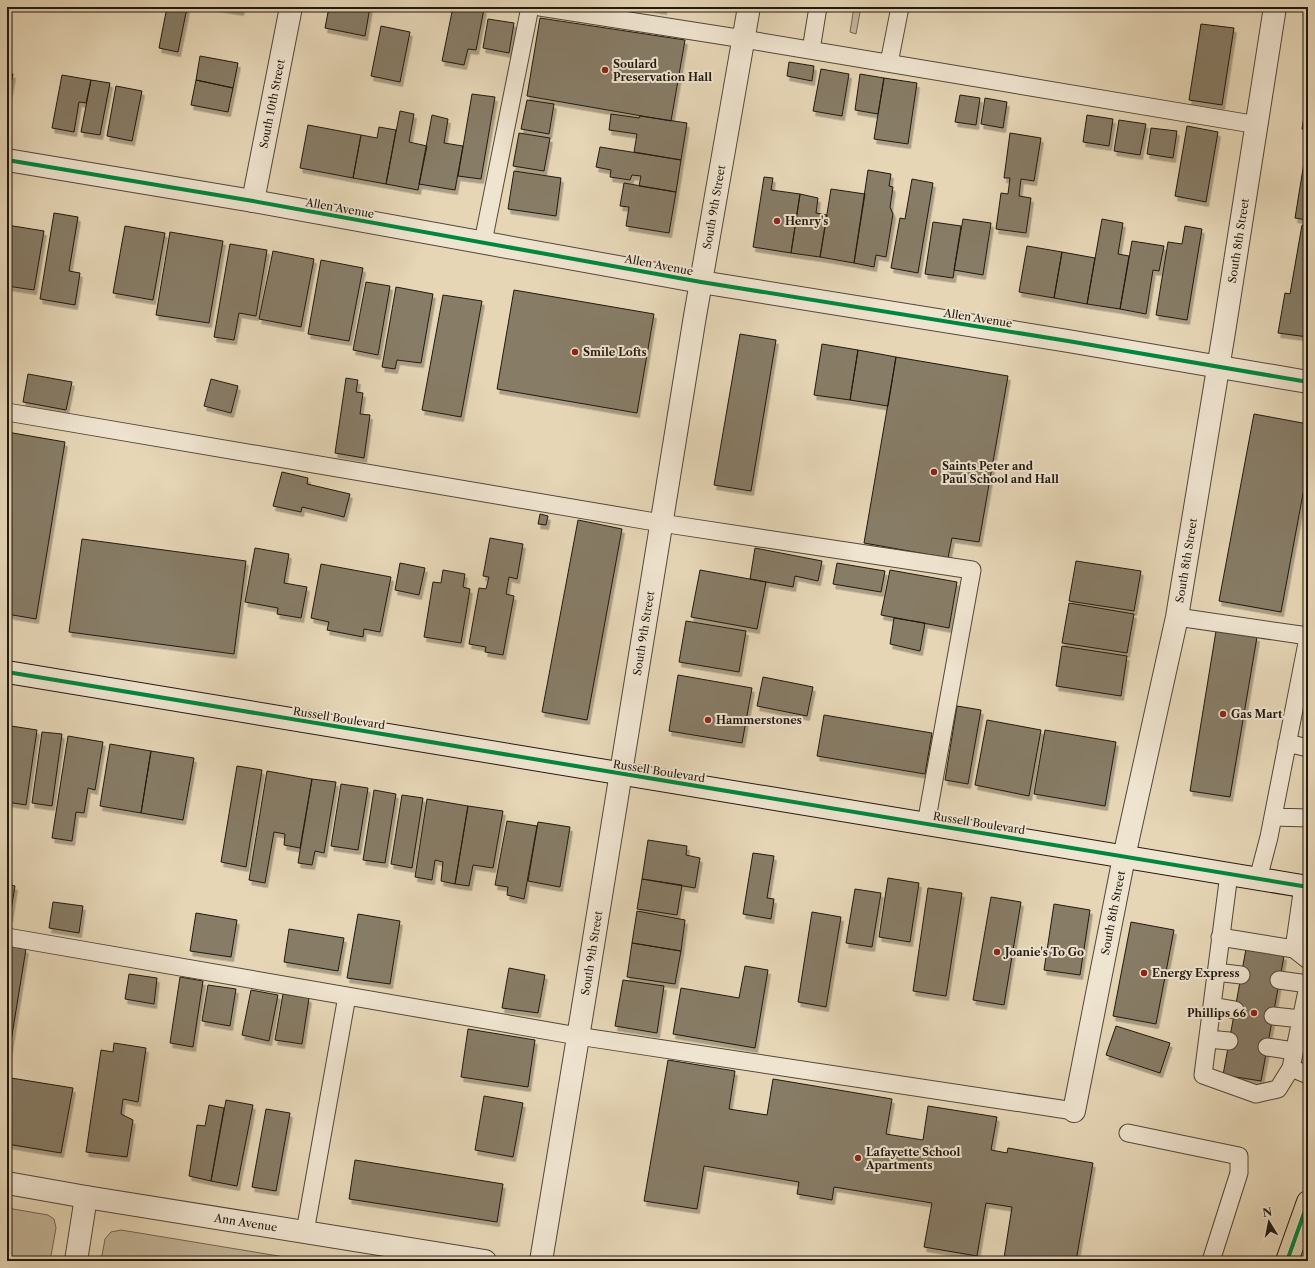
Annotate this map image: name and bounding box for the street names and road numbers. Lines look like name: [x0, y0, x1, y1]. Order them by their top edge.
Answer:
street label: South 10th Street: [256, 58, 288, 150]
street label: South 9th Street: [700, 164, 728, 250]
street label: Allen Avenue: [304, 195, 375, 221]
street label: South 8th Street: [1225, 197, 1252, 284]
street label: Allen Avenue: [623, 251, 694, 278]
street label: Allen Avenue: [942, 306, 1013, 330]
street label: South 8th Street: [1172, 517, 1200, 604]
street label: South 9th Street: [630, 590, 657, 677]
street label: Russell Boulevard: [292, 704, 386, 732]
street label: Russell Boulevard: [612, 757, 706, 785]
street label: Russell Boulevard: [932, 809, 1026, 837]
street label: South 8th Street: [1098, 869, 1128, 956]
street label: South 9th Street: [578, 910, 605, 996]
street label: Ann Avenue: [212, 1211, 278, 1235]

